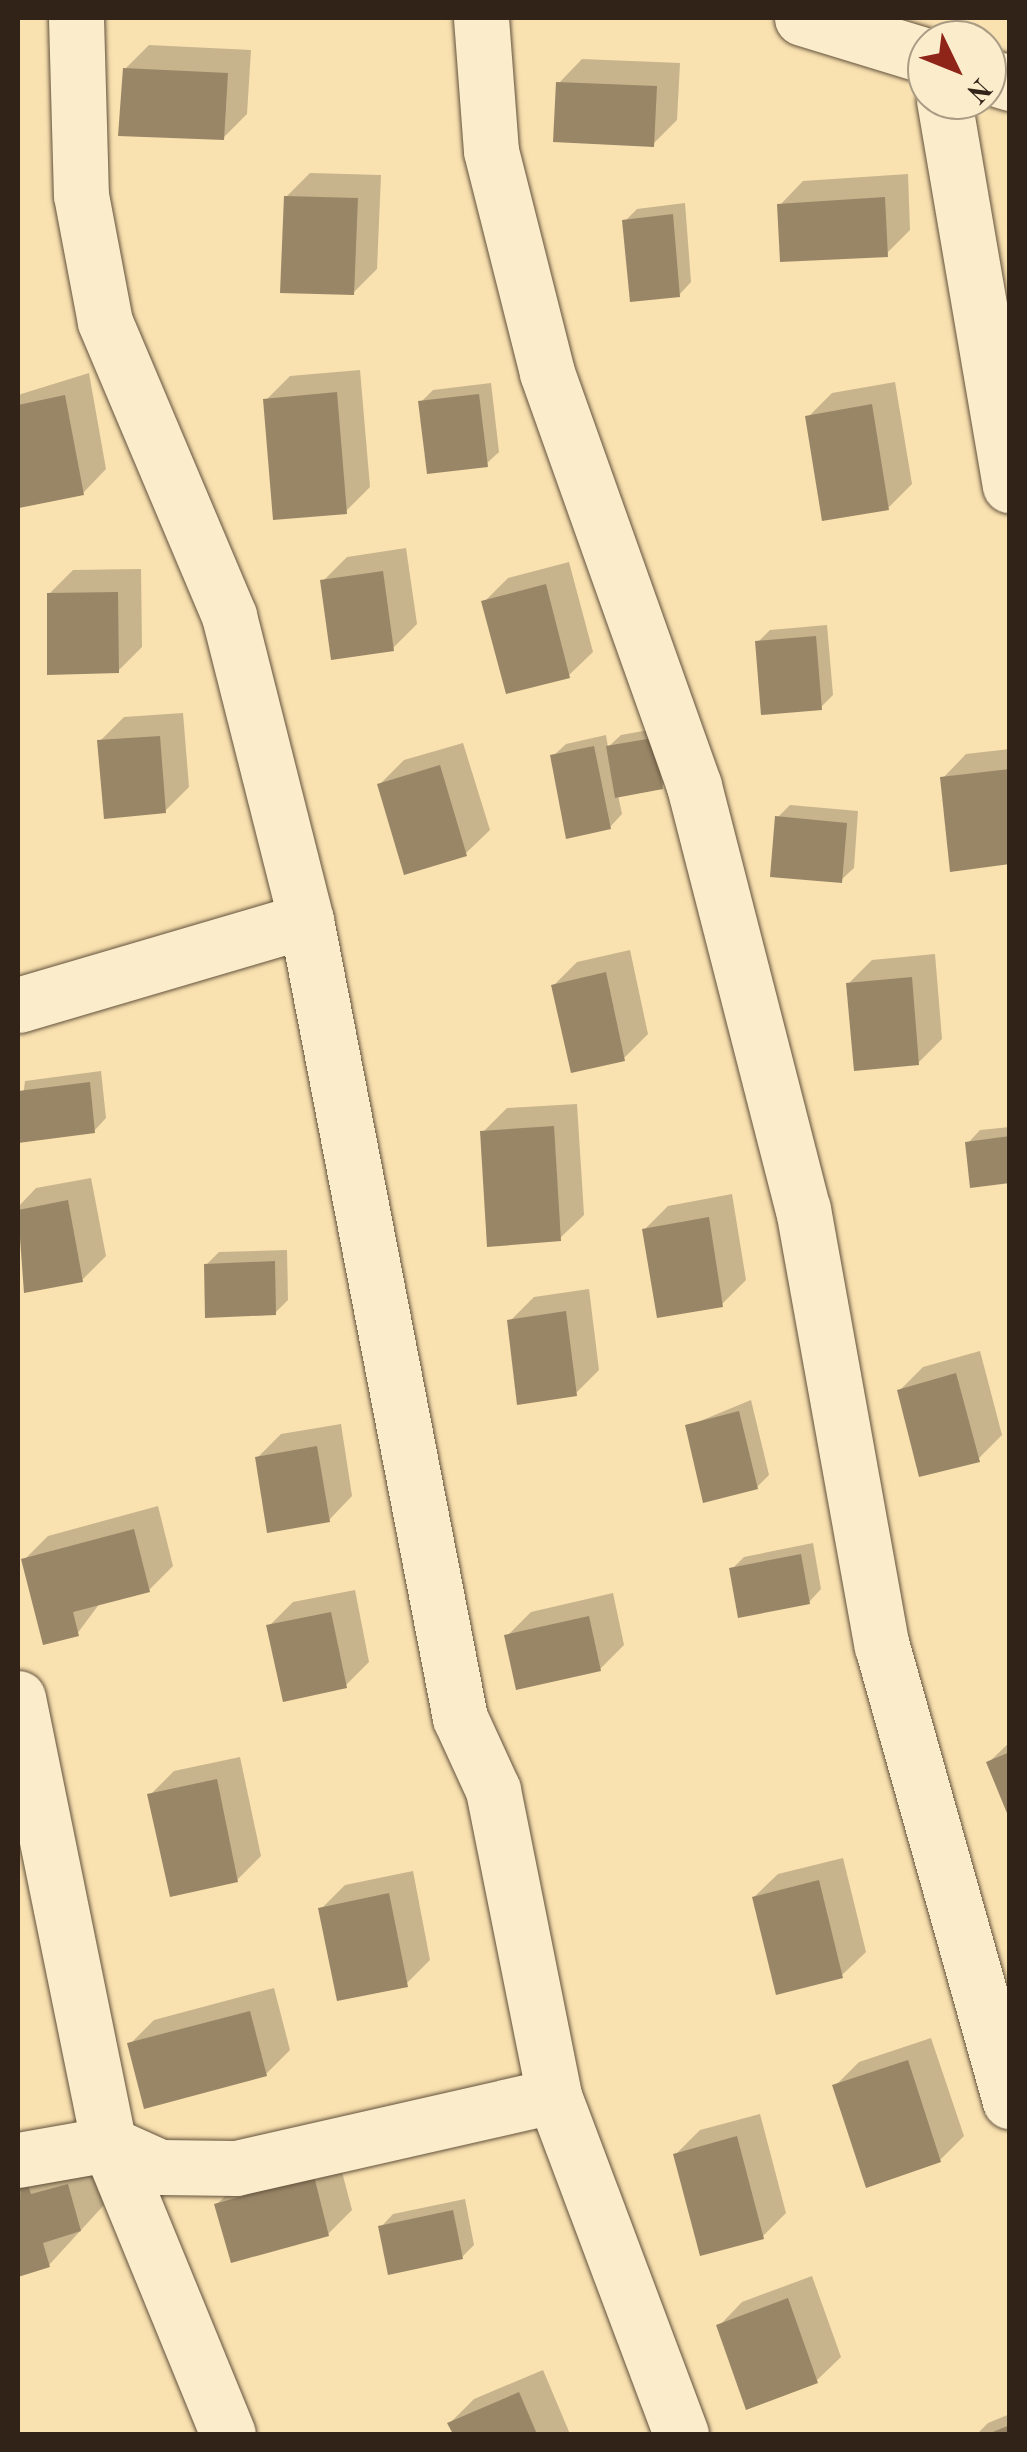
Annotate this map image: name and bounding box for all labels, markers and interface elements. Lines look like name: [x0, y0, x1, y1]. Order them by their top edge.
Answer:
north arrow: [907, 20, 1007, 120]
text: N: [960, 72, 995, 106]

